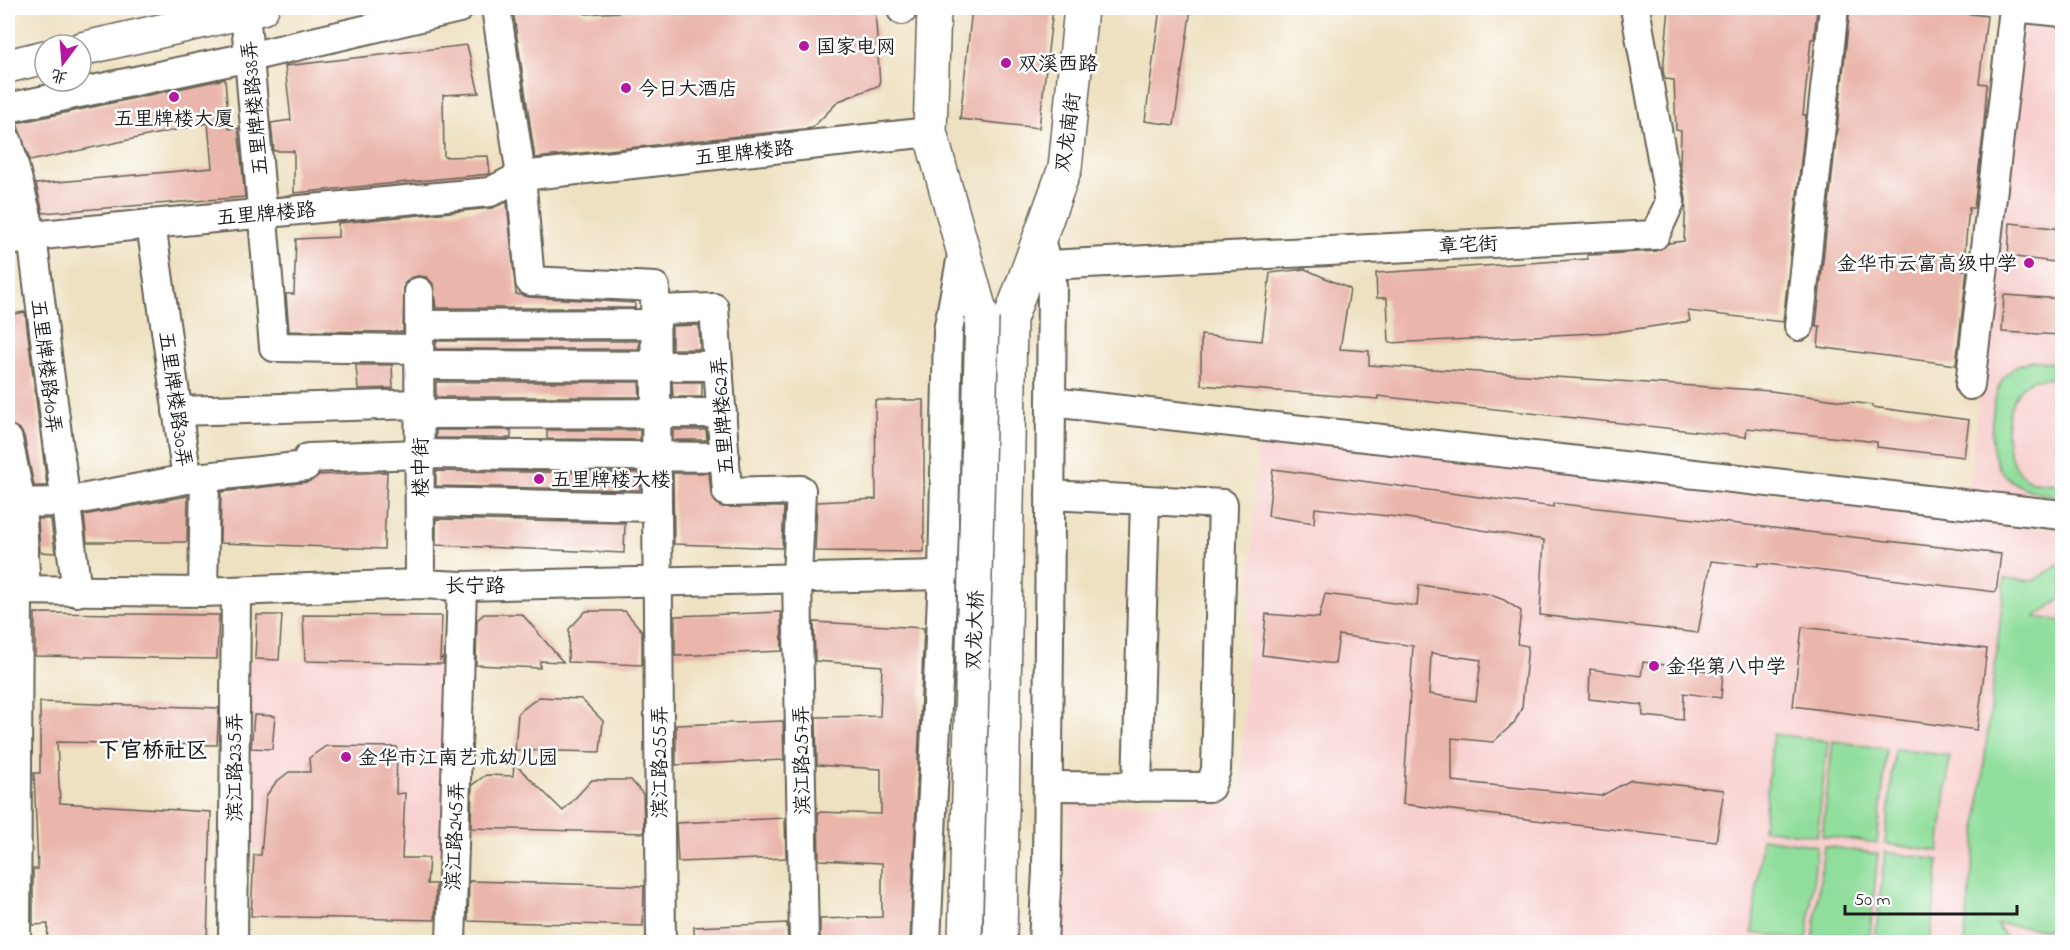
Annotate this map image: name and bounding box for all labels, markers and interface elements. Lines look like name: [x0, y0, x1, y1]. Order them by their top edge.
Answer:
north arrow: [33, 33, 93, 93]
place label: 国家电网: [816, 34, 896, 63]
street label: 五里牌楼路38弄: [236, 39, 277, 177]
marker: 国家电网: [797, 39, 811, 53]
place label: 双溪西路: [1018, 51, 1099, 80]
marker: 双溪西路: [999, 56, 1013, 70]
text: 北: [48, 62, 70, 89]
place label: 今日大酒店: [638, 76, 738, 105]
marker: 今日大酒店: [619, 81, 633, 95]
marker: 五里牌楼大厦: [167, 90, 181, 104]
street label: 双龙南街: [1050, 91, 1089, 174]
place label: 五里牌楼大厦: [114, 106, 234, 135]
street label: 五里牌楼路: [693, 135, 796, 174]
street label: 五里牌楼路: [215, 197, 318, 234]
street label: 章宅街: [1437, 230, 1499, 263]
place label: 金华市云富高级中学: [1837, 251, 2017, 280]
marker: 金华市云富高级中学: [2022, 256, 2036, 270]
street label: 五里牌楼路10弄: [22, 298, 67, 435]
street label: 五里牌楼路30弄: [150, 330, 197, 469]
street label: 五里牌楼62弄: [706, 356, 743, 476]
street label: 楼中街: [408, 437, 437, 497]
place label: 五里牌楼大楼: [551, 467, 671, 496]
marker: 五里牌楼大楼: [532, 472, 546, 486]
street label: 长宁路: [445, 573, 506, 602]
street label: 双龙大桥: [961, 590, 992, 671]
place label: 金华第八中学: [1666, 654, 1786, 683]
marker: 金华第八中学: [1647, 659, 1661, 673]
street label: 滨江路257弄: [788, 705, 819, 815]
street label: 滨江路255弄: [647, 706, 676, 818]
street label: 滨江路235弄: [222, 712, 251, 822]
district label: 下官桥社区: [98, 736, 208, 768]
place label: 金华市江南艺术幼儿园: [358, 745, 558, 774]
marker: 金华市江南艺术幼儿园: [339, 750, 353, 764]
street label: 滨江路245弄: [440, 781, 473, 891]
scale bar: [1845, 878, 2018, 916]
text: 50 m: [1854, 888, 1891, 914]

